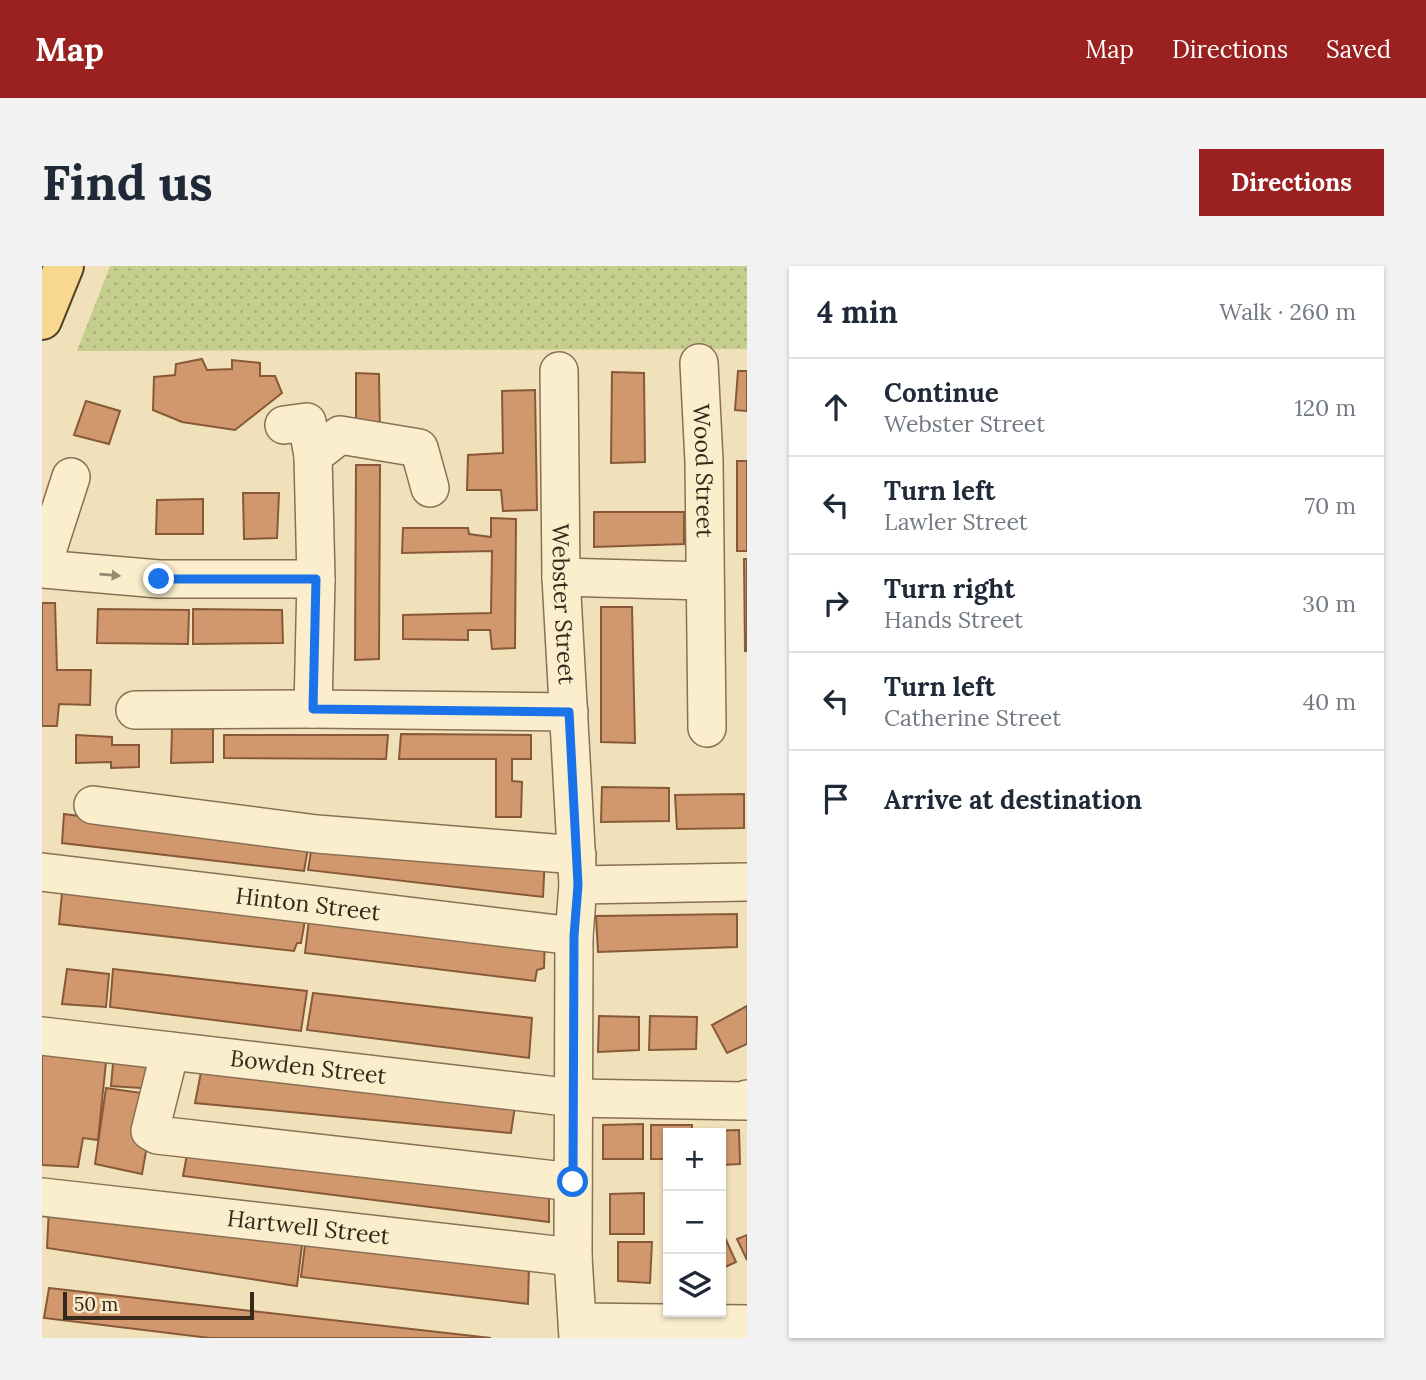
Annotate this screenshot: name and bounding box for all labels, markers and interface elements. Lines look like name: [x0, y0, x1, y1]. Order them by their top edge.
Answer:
text: Map: [35, 28, 104, 70]
text: Map: [1085, 34, 1134, 65]
text: Directions: [1172, 34, 1288, 65]
text: Saved: [1326, 34, 1391, 65]
button: Directions: [1199, 149, 1384, 216]
text: Find us: [42, 151, 213, 213]
text: 4 min: [817, 293, 898, 331]
text: Walk · 260 m: [1219, 297, 1356, 326]
text: Continue: [884, 376, 999, 409]
icon: ahead: [817, 388, 855, 426]
text: 120 m: [1294, 393, 1356, 422]
street label: Wood Street: [687, 403, 720, 538]
text: Webster Street: [884, 409, 1045, 438]
text: Turn left: [884, 474, 995, 507]
icon: left: [817, 486, 855, 524]
text: 70 m: [1305, 491, 1356, 520]
text: Lawler Street: [884, 507, 1028, 536]
street label: Webster Street: [546, 523, 582, 685]
route end: [143, 563, 174, 594]
one-way arrow: [99, 570, 121, 581]
text: Turn right: [884, 572, 1015, 605]
icon: right: [817, 584, 855, 622]
text: 30 m: [1302, 589, 1356, 618]
text: Hands Street: [884, 605, 1023, 634]
text: Turn left: [884, 670, 995, 703]
icon: left: [817, 682, 855, 720]
text: 40 m: [1303, 687, 1356, 716]
text: Catherine Street: [884, 703, 1061, 732]
icon: arrive: [817, 780, 855, 818]
text: Arrive at destination: [884, 783, 1142, 816]
street label: Hinton Street: [234, 880, 382, 927]
street label: Bowden Street: [228, 1043, 388, 1090]
map controls: [663, 1128, 726, 1317]
button: +: [663, 1128, 726, 1191]
route start: [557, 1166, 588, 1197]
button: −: [663, 1191, 726, 1254]
street label: Hartwell Street: [225, 1203, 391, 1250]
button: layers: [663, 1254, 726, 1317]
scale bar: [63, 1289, 254, 1321]
text: 50 m: [74, 1292, 118, 1316]

